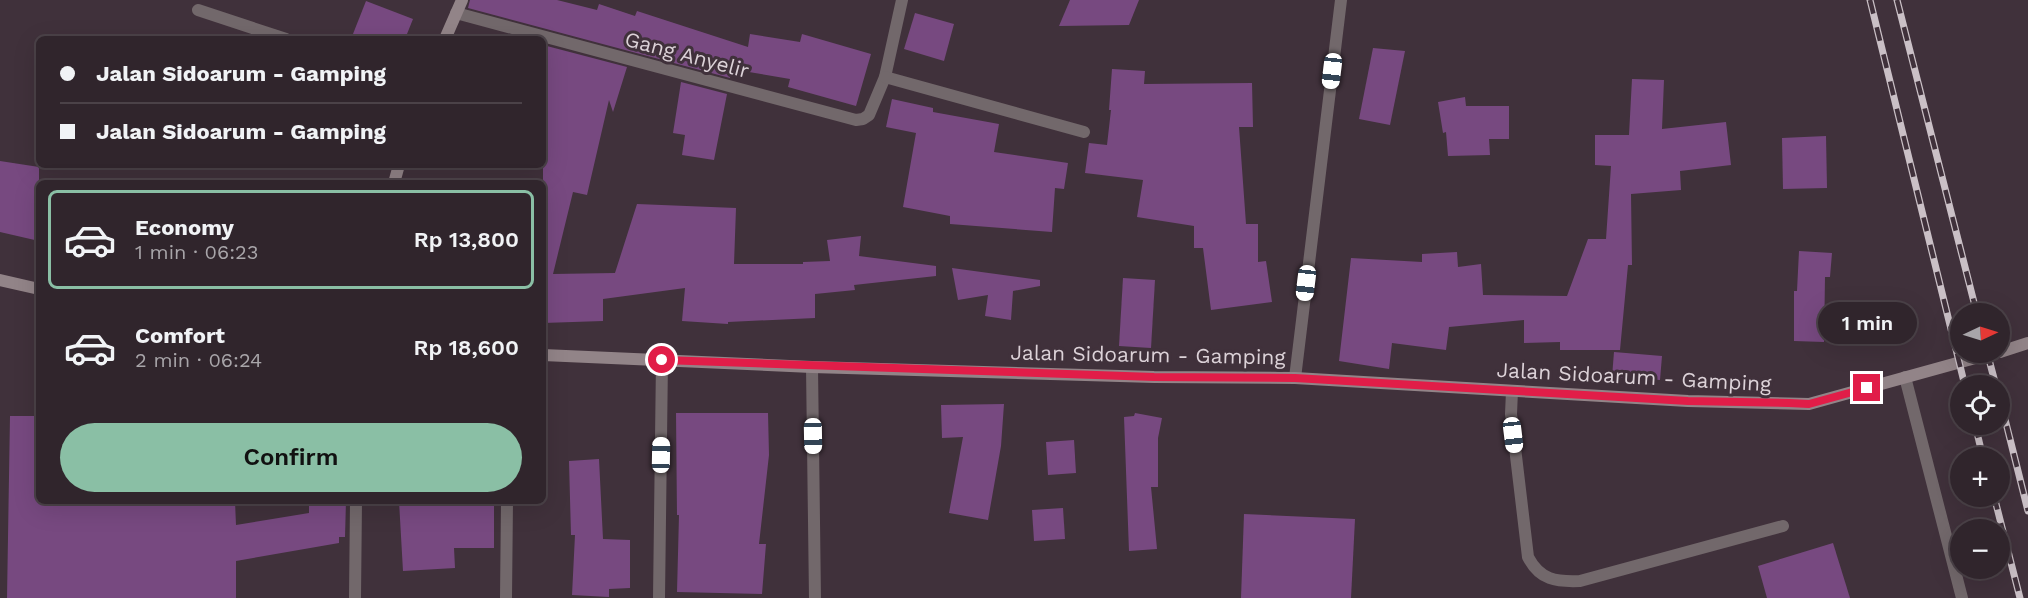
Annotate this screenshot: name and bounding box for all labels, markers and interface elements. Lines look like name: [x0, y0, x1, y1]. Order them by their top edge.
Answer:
street label: Gang Anyelir: [622, 26, 752, 83]
car: [1321, 52, 1343, 90]
text: Jalan Sidoarum - Gamping: [96, 61, 386, 86]
text: Jalan Sidoarum - Gamping: [96, 119, 386, 144]
icon: car: [63, 213, 117, 267]
text: Economy: [135, 215, 234, 240]
text: Rp 13,800: [414, 227, 519, 252]
text: 1 min · 06:23: [135, 240, 258, 264]
car: [1295, 264, 1317, 302]
callout: 1 min: [1818, 301, 1916, 343]
north arrow: [1950, 303, 2010, 363]
map controls: [1950, 303, 2010, 579]
text: 1 min: [1842, 311, 1893, 335]
icon: car: [63, 321, 117, 375]
text: Comfort: [135, 323, 225, 348]
text: Rp 18,600: [414, 335, 519, 360]
street label: Jalan Sidoarum - Gamping: [1010, 340, 1287, 369]
route start: [648, 346, 675, 373]
text: 2 min · 06:24: [135, 348, 262, 372]
street label: Jalan Sidoarum - Gamping: [1496, 357, 1773, 396]
route end: [1853, 374, 1880, 401]
button: locate: [1950, 375, 2010, 435]
car: [1502, 416, 1524, 454]
car: [804, 418, 822, 454]
button: Confirm: [60, 423, 522, 492]
car: [652, 437, 670, 473]
button: +: [1950, 447, 2010, 507]
button: −: [1950, 519, 2010, 579]

